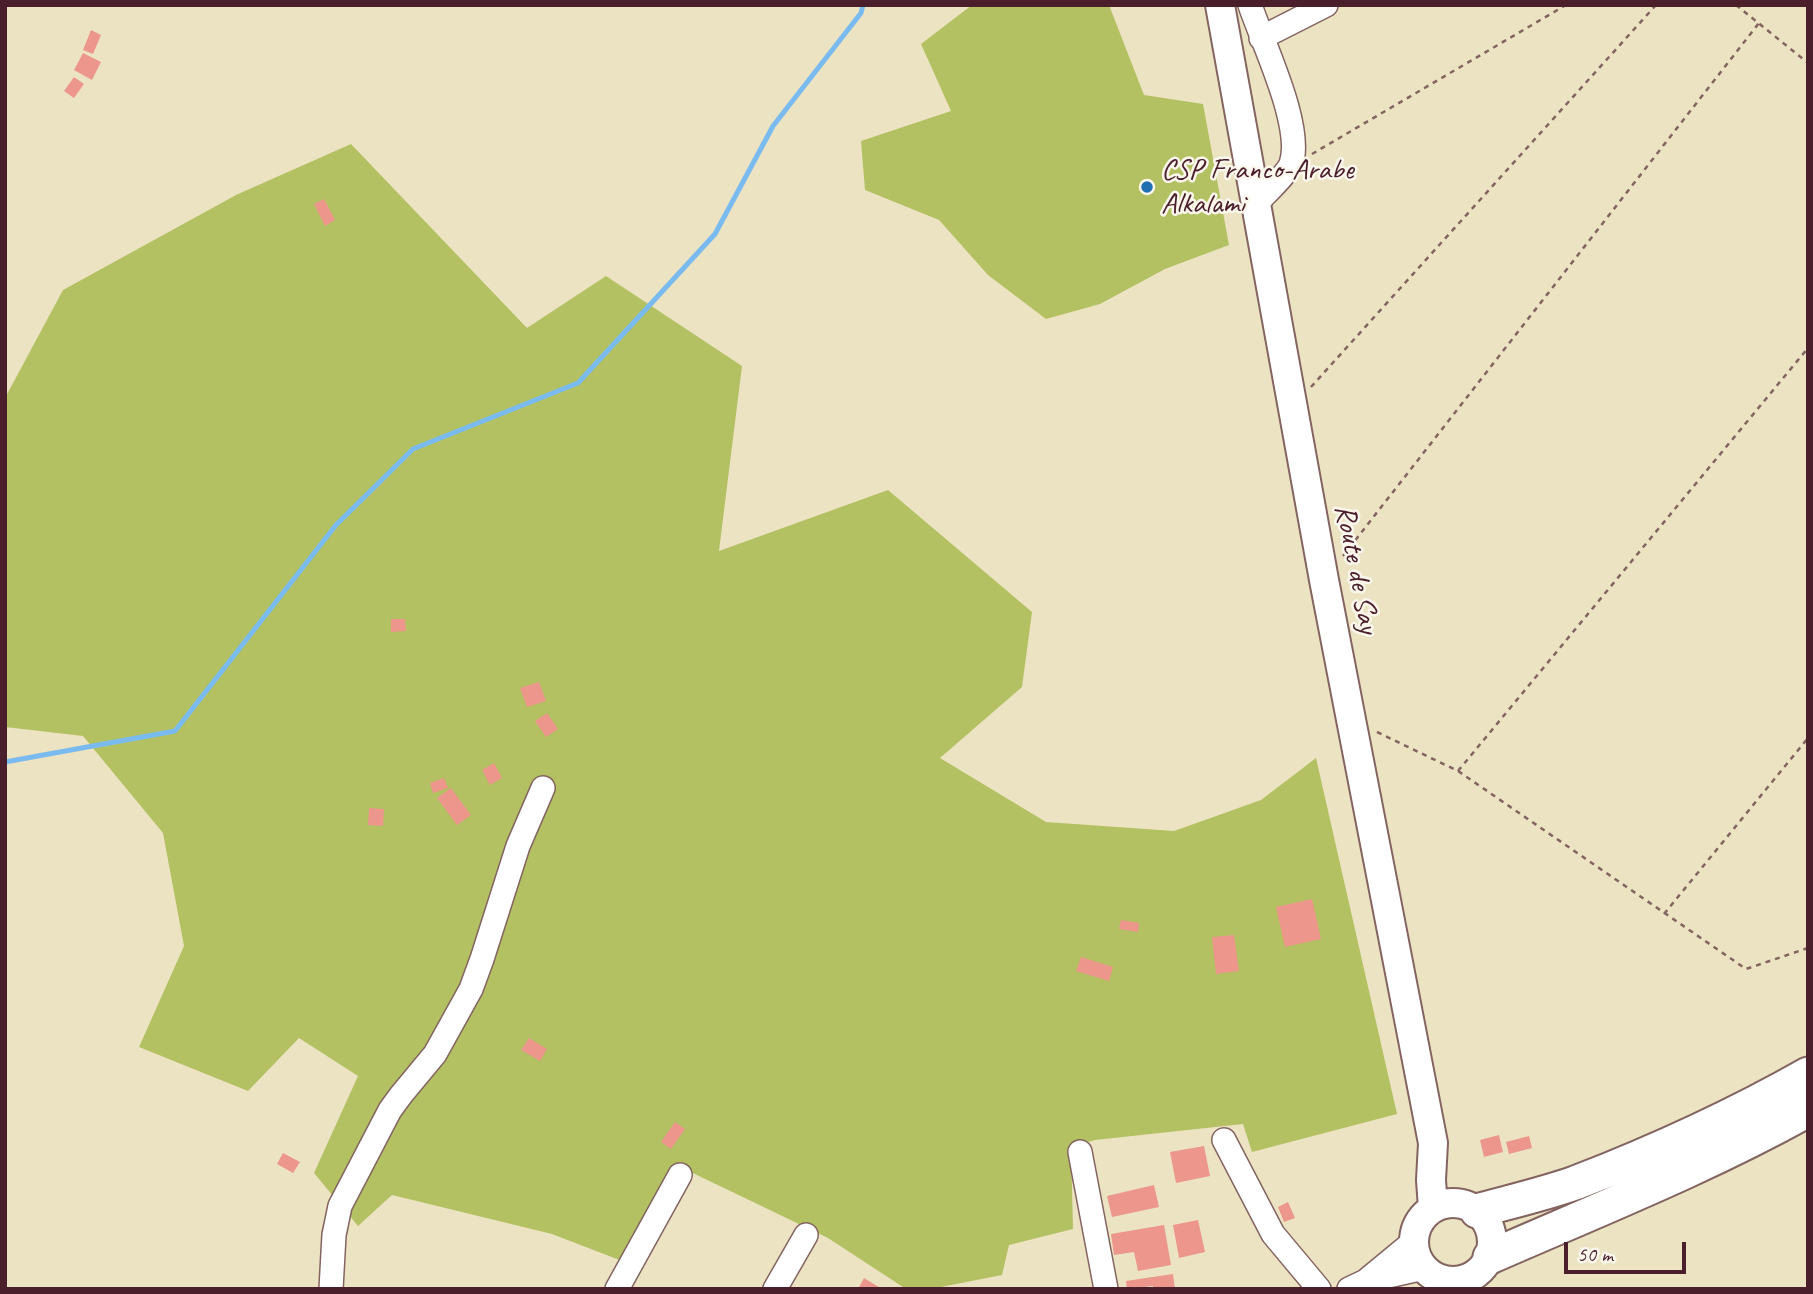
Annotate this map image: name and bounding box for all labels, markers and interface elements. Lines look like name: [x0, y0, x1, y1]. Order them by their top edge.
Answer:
place label: CSP Franco-Arabe Alkalami: [1161, 152, 1353, 222]
marker: CSP Franco-Arabe Alkalami: [1139, 179, 1155, 195]
street label: Route de Say: [1326, 502, 1386, 636]
scale bar: [1568, 1228, 1690, 1272]
text: 50 m: [1577, 1241, 1613, 1267]

